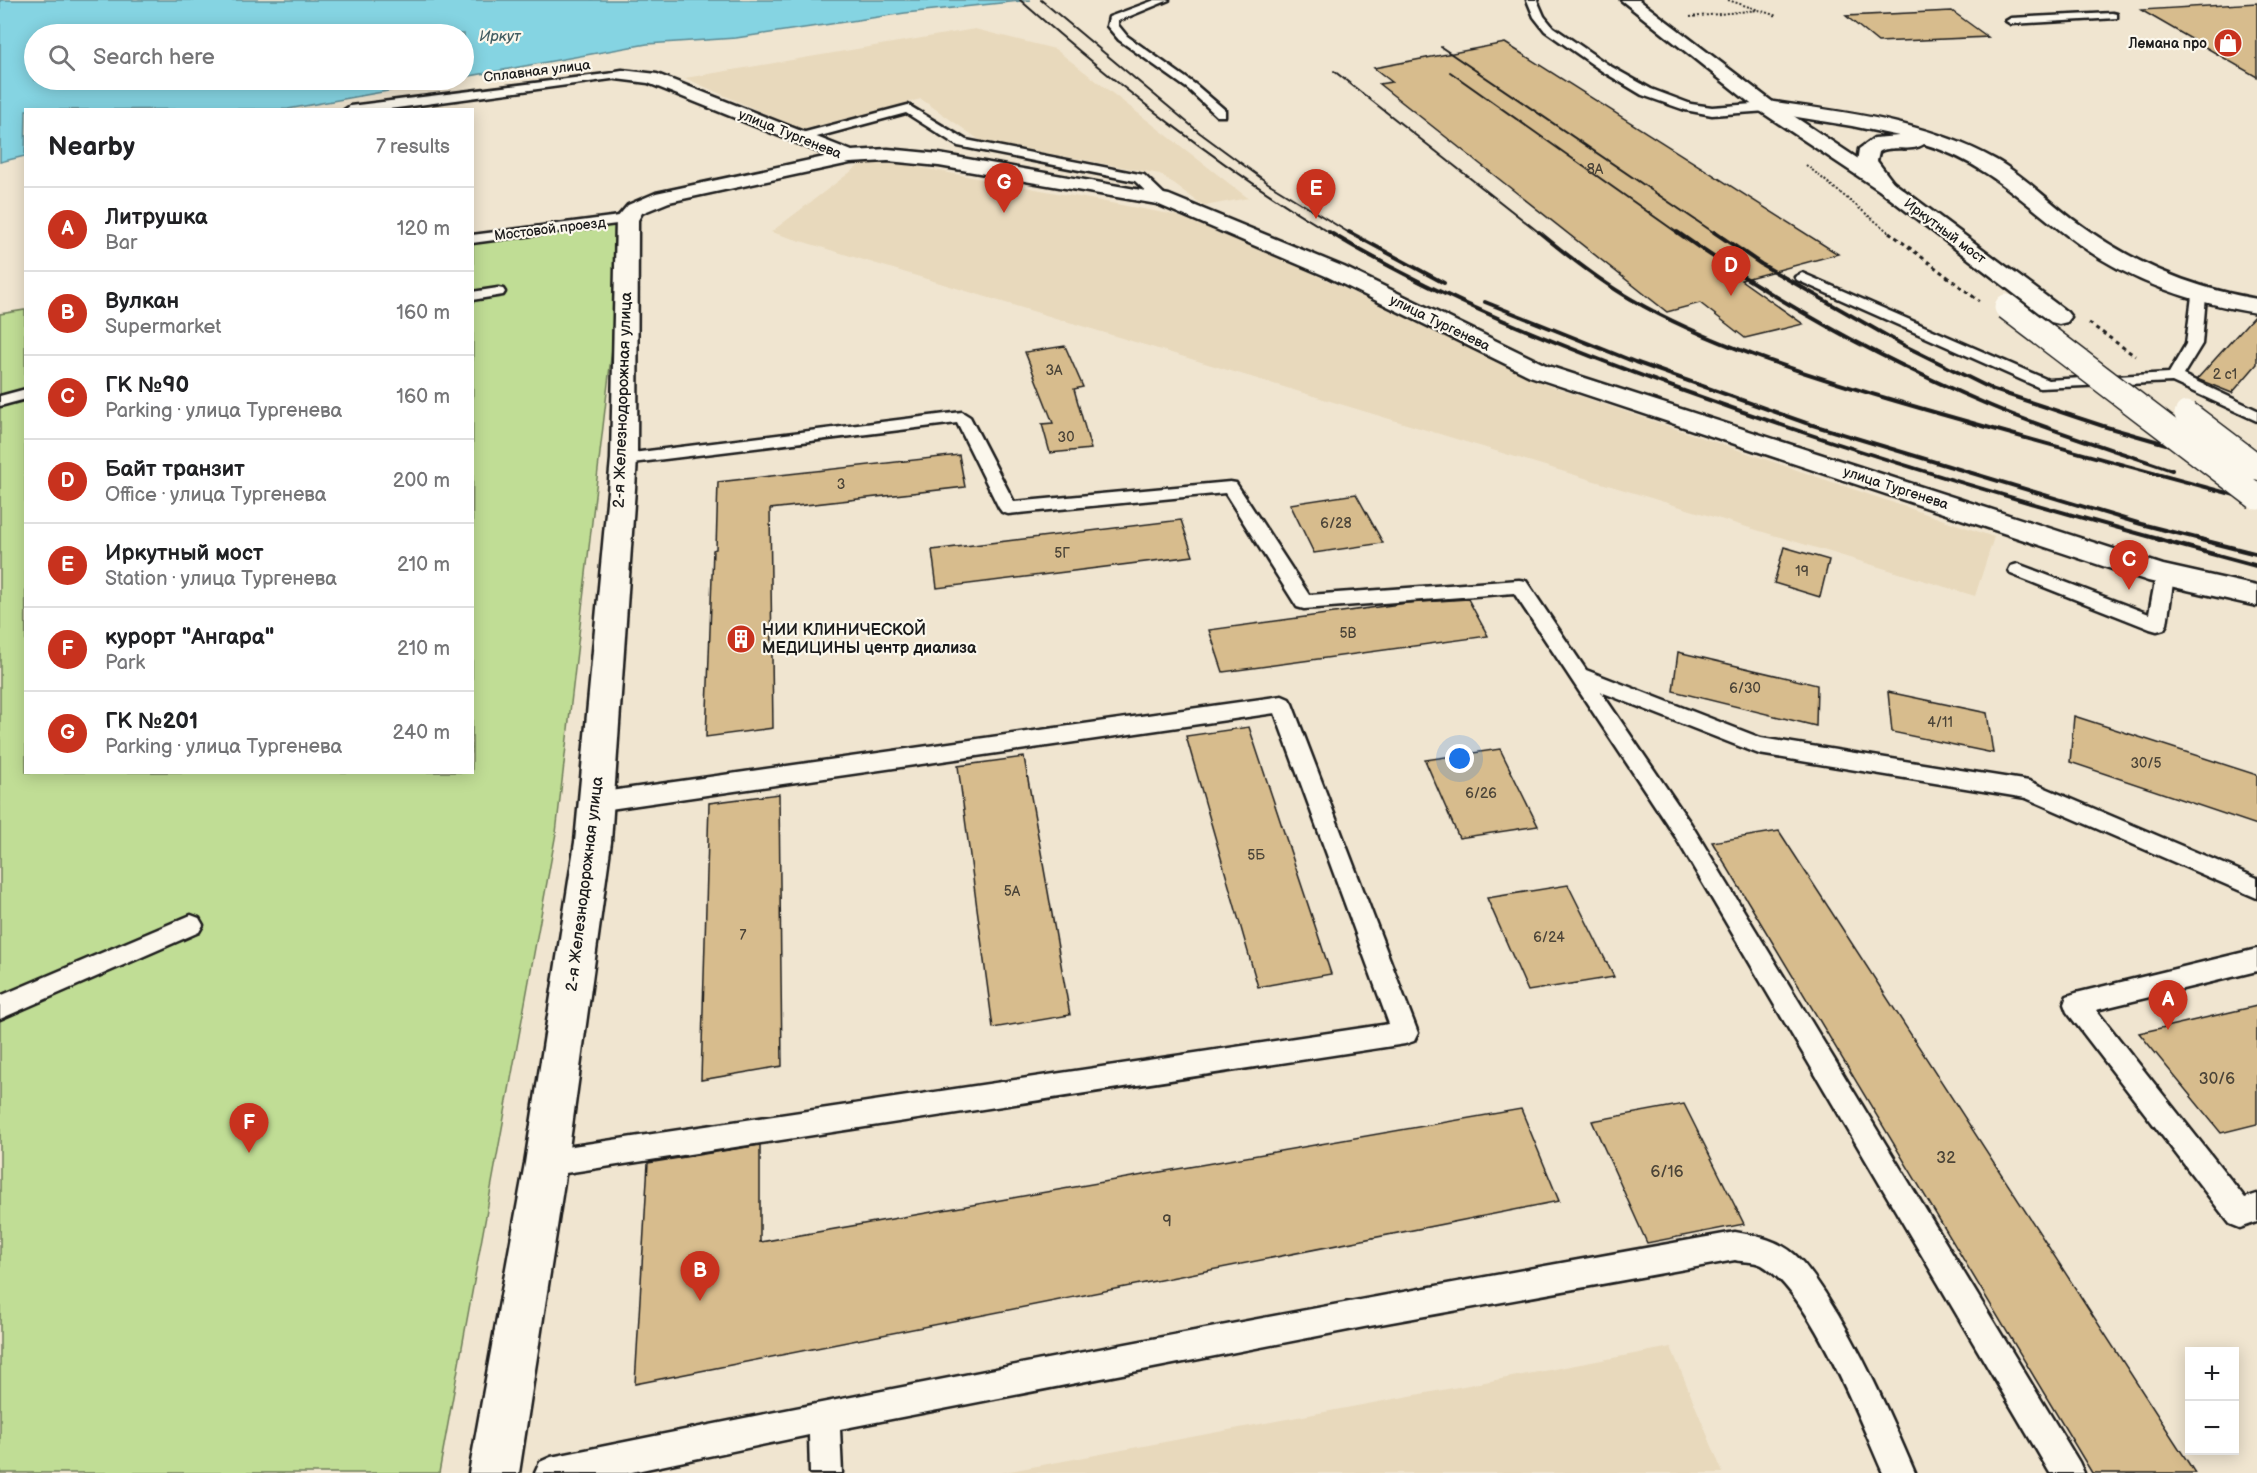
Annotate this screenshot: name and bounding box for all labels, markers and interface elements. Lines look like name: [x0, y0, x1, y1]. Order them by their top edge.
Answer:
search box: [24, 24, 474, 90]
water label: Иркут: [479, 27, 522, 46]
shop icon: Лемана про: [2212, 27, 2244, 59]
place label: Лемана про: [2127, 35, 2207, 52]
icon: search: [45, 41, 78, 74]
text: Search here: [93, 44, 215, 71]
street label: Сплавная улица: [483, 56, 592, 86]
street label: улица Тургенева: [736, 106, 845, 163]
text: Nearby: [48, 132, 135, 163]
text: 7 results: [376, 135, 450, 159]
house number: 8А: [1587, 161, 1604, 178]
pin: G: [984, 164, 1024, 213]
pin: E: [1296, 170, 1336, 219]
street label: Иркутный мост: [1901, 195, 1990, 268]
text: Литрушка: [105, 204, 208, 231]
street label: Мостовой проезд: [493, 214, 607, 244]
text: A: [61, 217, 74, 241]
text: 120 m: [397, 217, 450, 241]
text: Bar: [105, 231, 137, 255]
pin: D: [1712, 246, 1750, 296]
text: Вулкан: [105, 288, 179, 315]
street label: 2-я Железнодорожная улица: [610, 291, 636, 508]
street label: улица Тургенева: [1387, 291, 1494, 355]
text: B: [60, 301, 75, 325]
text: 160 m: [396, 301, 450, 325]
text: Supermarket: [105, 315, 221, 339]
house number: 3А: [1045, 362, 1063, 379]
house number: 2 с1: [2213, 366, 2237, 383]
text: ГК №90: [105, 372, 189, 399]
text: C: [60, 385, 75, 409]
text: 160 m: [396, 385, 450, 409]
text: Parking · улица Тургенева: [105, 399, 342, 423]
house number: 30: [1058, 429, 1074, 446]
text: Байт транзит: [105, 456, 245, 483]
street label: улица Тургенева: [1841, 463, 1951, 513]
text: D: [61, 469, 74, 493]
text: 200 m: [393, 469, 450, 493]
house number: 3: [837, 476, 845, 493]
text: Office · улица Тургенева: [105, 483, 327, 507]
house number: 6/28: [1320, 515, 1352, 532]
text: Иркутный мост: [105, 540, 263, 567]
pin: C: [2110, 540, 2148, 590]
house number: 5Г: [1054, 545, 1070, 562]
text: E: [61, 553, 74, 577]
text: 210 m: [397, 553, 450, 577]
house number: 19: [1795, 563, 1809, 580]
text: Station · улица Тургенева: [105, 567, 337, 591]
place label: НИИ КЛИНИЧЕСКОЙ МЕДИЦИНЫ центр диализа: [762, 618, 977, 658]
building icon: НИИ КЛИНИЧЕСКОЙ МЕДИЦИНЫ центр диализа: [725, 623, 757, 655]
text: курорт "Ангара": [105, 624, 274, 651]
house number: 5В: [1340, 625, 1357, 642]
text: F: [61, 637, 74, 661]
text: 210 m: [397, 637, 450, 661]
text: Park: [105, 651, 145, 675]
house number: 6/30: [1729, 680, 1761, 697]
text: ГК №201: [105, 708, 198, 735]
house number: 4/11: [1927, 714, 1953, 731]
text: G: [60, 721, 75, 745]
text: 240 m: [393, 721, 450, 745]
text: Parking · улица Тургенева: [105, 735, 342, 759]
your location: [1445, 744, 1474, 773]
house number: 30/5: [2130, 755, 2162, 772]
street label: 2-я Железнодорожная улица: [562, 775, 608, 993]
house number: 6/26: [1465, 785, 1497, 802]
house number: 5Б: [1247, 847, 1265, 864]
house number: 5А: [1004, 883, 1021, 900]
house number: 7: [740, 927, 747, 944]
house number: 6/24: [1533, 929, 1565, 946]
pin: A: [2148, 980, 2188, 1030]
house number: 30/6: [2199, 1070, 2235, 1089]
pin: F: [230, 1104, 268, 1153]
house number: 32: [1936, 1149, 1956, 1168]
house number: 6/16: [1651, 1163, 1684, 1182]
house number: 9: [1162, 1212, 1172, 1231]
pin: B: [680, 1252, 720, 1301]
map controls: [2185, 1347, 2239, 1455]
button: +: [2185, 1347, 2239, 1401]
button: −: [2185, 1401, 2239, 1455]

